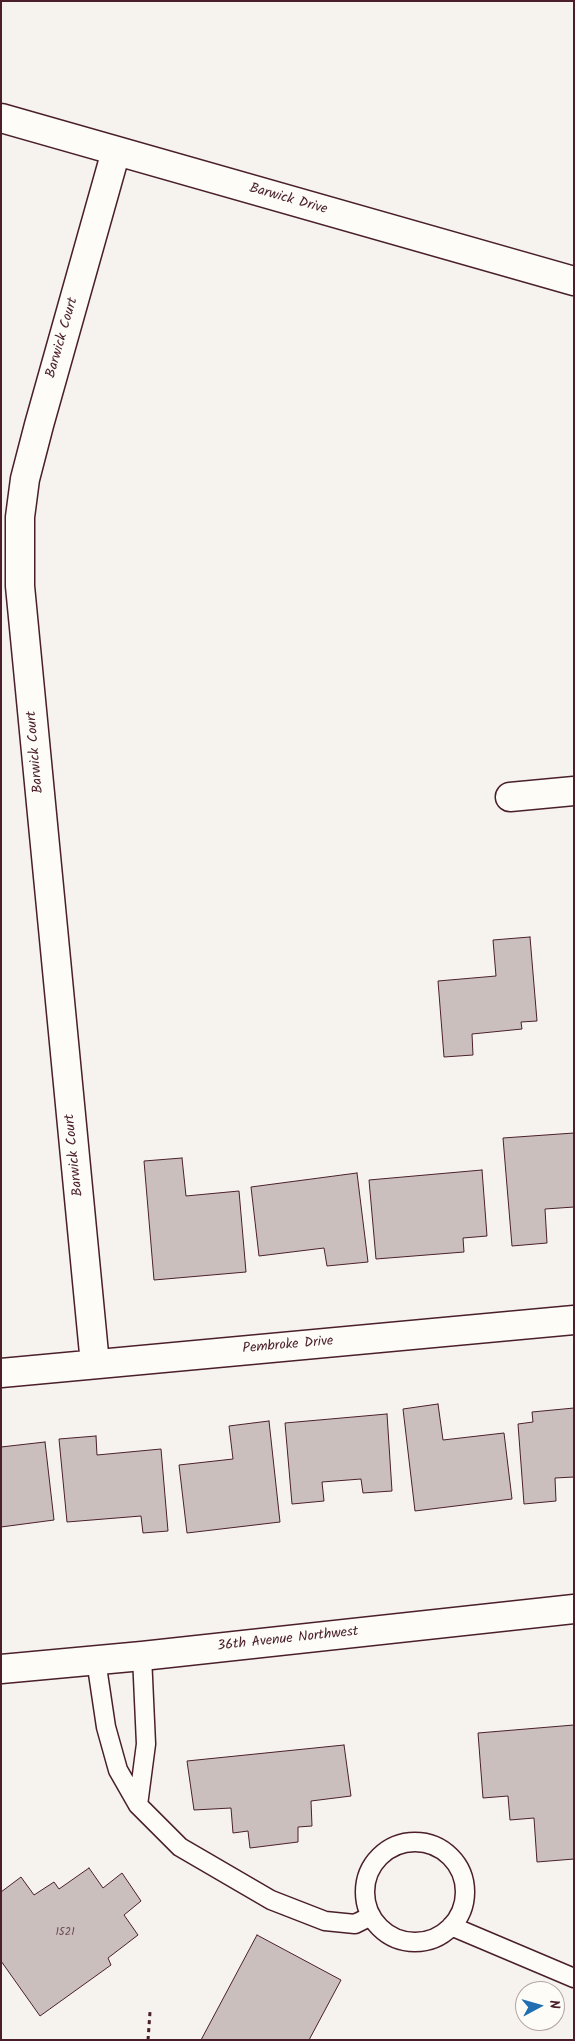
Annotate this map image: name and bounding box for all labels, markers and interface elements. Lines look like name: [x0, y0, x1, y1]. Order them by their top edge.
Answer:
street label: Barwick Drive: [247, 181, 329, 219]
street label: Barwick Court: [44, 296, 82, 380]
street label: Barwick Court: [24, 710, 48, 794]
street label: Barwick Court: [62, 1113, 88, 1197]
street label: Pembroke Drive: [242, 1334, 334, 1358]
street label: 36th Avenue Northwest: [217, 1624, 359, 1656]
house number: 1521: [55, 1926, 75, 1940]
north arrow: [515, 1981, 565, 2031]
text: N: [543, 1999, 565, 2010]

